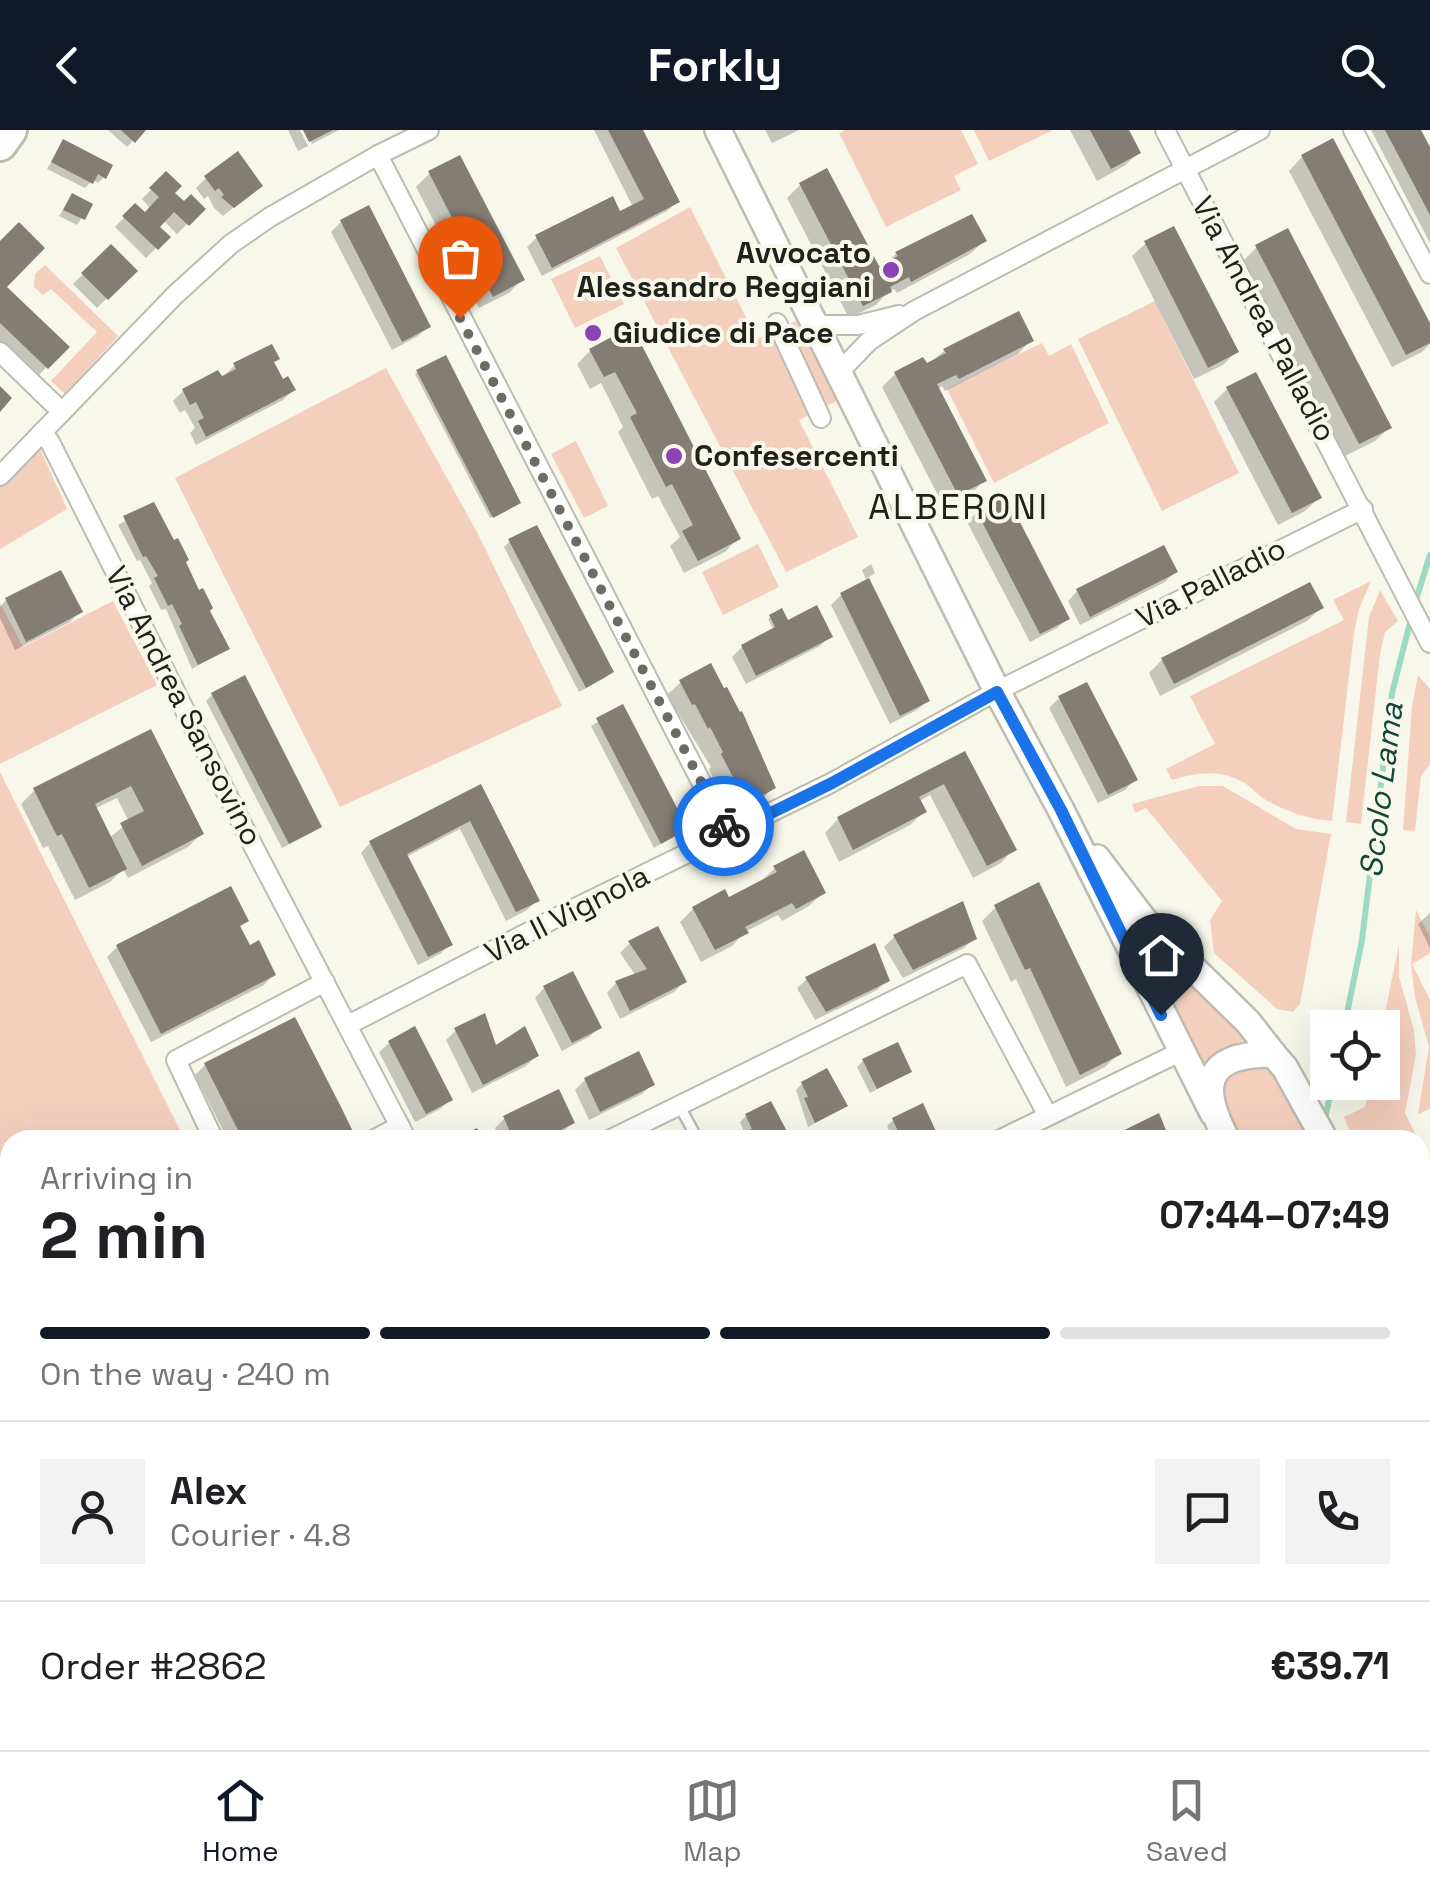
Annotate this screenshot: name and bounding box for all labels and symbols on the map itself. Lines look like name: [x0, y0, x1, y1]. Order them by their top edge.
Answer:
street label: Via Andrea Palladio: [1183, 189, 1346, 448]
pin: [418, 216, 503, 319]
place label: Avvocato Alessandro Reggiani: [577, 233, 871, 306]
marker: Avvocato Alessandro Reggiani: [880, 259, 902, 281]
place label: Giudice di Pace: [613, 313, 833, 352]
marker: Giudice di Pace: [582, 322, 604, 344]
place label: Confesercenti: [694, 436, 899, 475]
marker: Confesercenti: [663, 445, 685, 467]
district label: ALBERONI: [868, 485, 1050, 529]
street label: Via Palladio: [1129, 528, 1292, 637]
street label: Via Andrea Sansovino: [97, 559, 272, 852]
water label: Scolo Lama: [1350, 700, 1412, 880]
courier: [674, 776, 774, 876]
street label: Via Il Vignola: [478, 855, 656, 972]
pin: [1119, 913, 1204, 1016]

